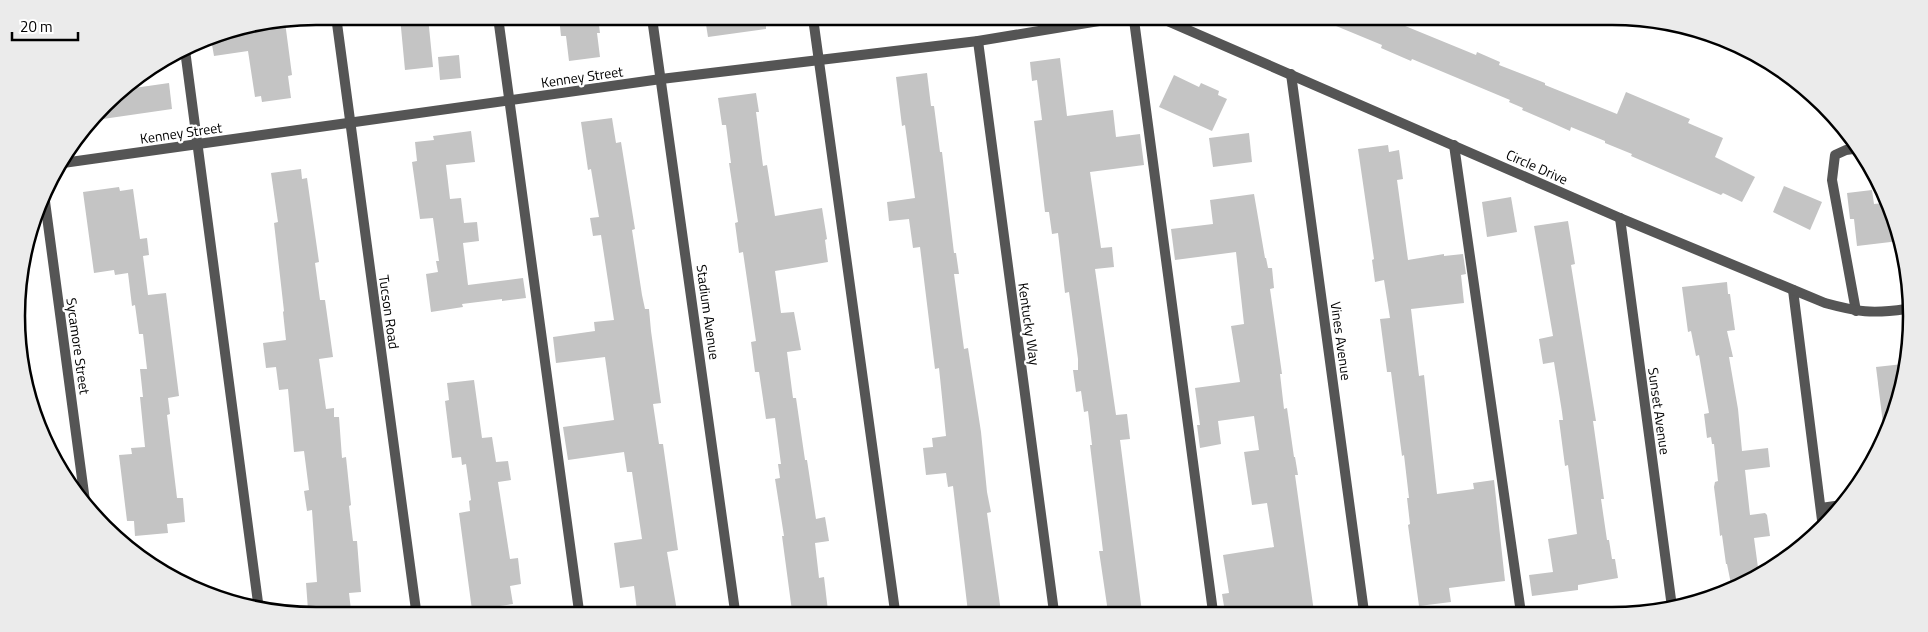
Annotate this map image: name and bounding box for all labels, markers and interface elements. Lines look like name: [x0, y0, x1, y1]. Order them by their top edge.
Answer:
scale bar: [12, 10, 79, 42]
text: 20 m: [20, 15, 53, 38]
street label: Kenney Street: [539, 60, 624, 93]
street label: Kenney Street: [138, 116, 223, 149]
street label: Circle Drive: [1503, 144, 1571, 189]
street label: Stadium Avenue: [691, 263, 726, 361]
street label: Tucson Road: [374, 274, 405, 350]
street label: Kentucky Way: [1013, 281, 1046, 367]
street label: Sycamore Street: [61, 296, 96, 396]
street label: Vines Avenue: [1326, 300, 1357, 382]
street label: Sunset Avenue: [1643, 366, 1676, 456]

